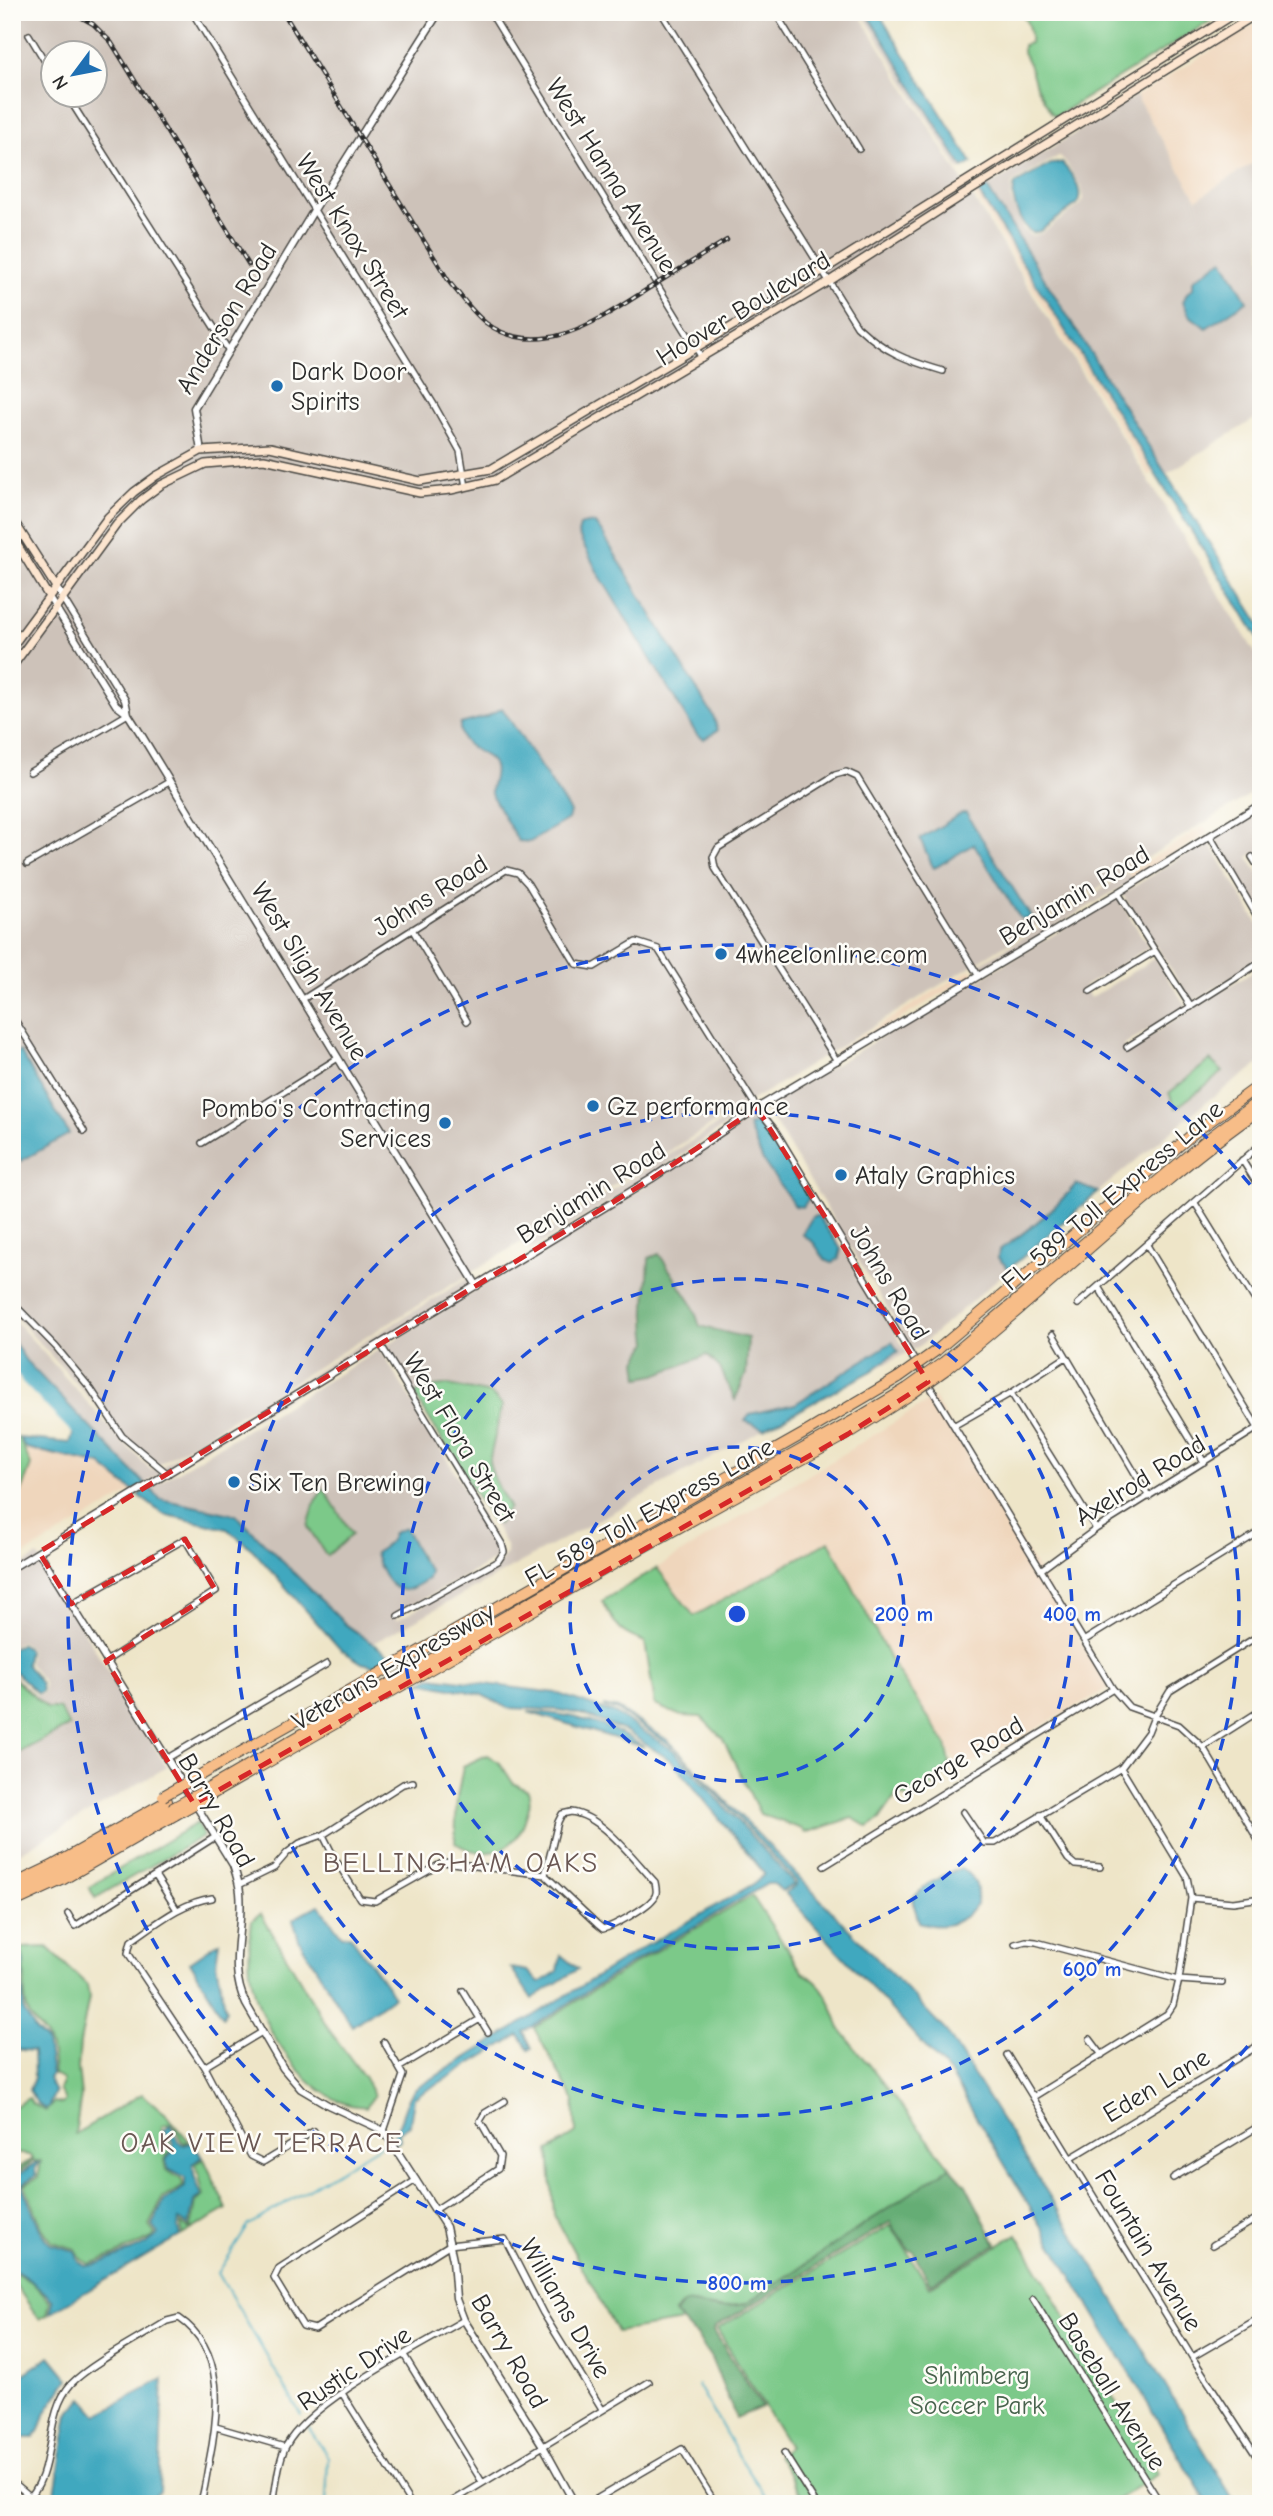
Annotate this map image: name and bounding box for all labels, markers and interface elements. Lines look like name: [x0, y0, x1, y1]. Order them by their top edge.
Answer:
north arrow: [38, 38, 108, 108]
text: N: [48, 71, 73, 94]
street label: West Hanna Avenue: [539, 73, 683, 278]
street label: West Knox Street: [289, 148, 416, 326]
street label: Anderson Road: [170, 238, 284, 399]
street label: Hoover Boulevard: [651, 245, 836, 373]
place label: Dark Door Spirits: [291, 357, 407, 417]
marker: Dark Door Spirits: [269, 378, 285, 394]
street label: Benjamin Road: [994, 839, 1155, 952]
street label: Johns Road: [368, 849, 493, 943]
street label: West Sligh Avenue: [244, 877, 374, 1066]
place label: 4wheelonline.com: [735, 940, 928, 970]
marker: 4wheelonline.com: [713, 946, 729, 962]
place label: Gz performance: [607, 1092, 788, 1122]
place label: Pombo's Contracting Services: [201, 1094, 431, 1154]
street label: FL 589 Toll Express Lane: [996, 1094, 1230, 1297]
marker: Gz performance: [585, 1098, 601, 1114]
marker: Pombo's Contracting Services: [437, 1115, 453, 1131]
street label: Benjamin Road: [512, 1135, 671, 1251]
place label: Ataly Graphics: [855, 1161, 1015, 1191]
marker: Ataly Graphics: [833, 1167, 849, 1183]
street label: Johns Road: [843, 1219, 935, 1346]
street label: West Flora Street: [397, 1347, 522, 1529]
street label: Axelrod Road: [1070, 1429, 1211, 1533]
street label: FL 589 Toll Express Lane: [520, 1432, 779, 1594]
place label: Six Ten Brewing: [248, 1468, 425, 1498]
marker: Six Ten Brewing: [226, 1474, 242, 1490]
street label: Veterans Expressway: [287, 1597, 500, 1737]
centre of rings: [725, 1602, 749, 1626]
text: 200 m: [875, 1602, 933, 1626]
text: 400 m: [1043, 1602, 1101, 1626]
street label: George Road: [888, 1710, 1029, 1811]
street label: Barry Road: [171, 1748, 261, 1873]
district label: BELLINGHAM OAKS: [323, 1847, 599, 1879]
text: 600 m: [1062, 1957, 1122, 1981]
street label: Eden Lane: [1098, 2042, 1215, 2129]
district label: OAK VIEW TERRACE: [121, 2127, 403, 2159]
street label: Fountain Avenue: [1088, 2164, 1208, 2337]
street label: Williams Drive: [513, 2233, 617, 2384]
text: 800 m: [708, 2271, 766, 2295]
street label: Barry Road: [464, 2289, 554, 2414]
street label: Baseball Avenue: [1052, 2307, 1173, 2476]
street label: Rustic Drive: [292, 2320, 417, 2418]
park label: Shimberg Soccer Park: [910, 2361, 1045, 2421]

